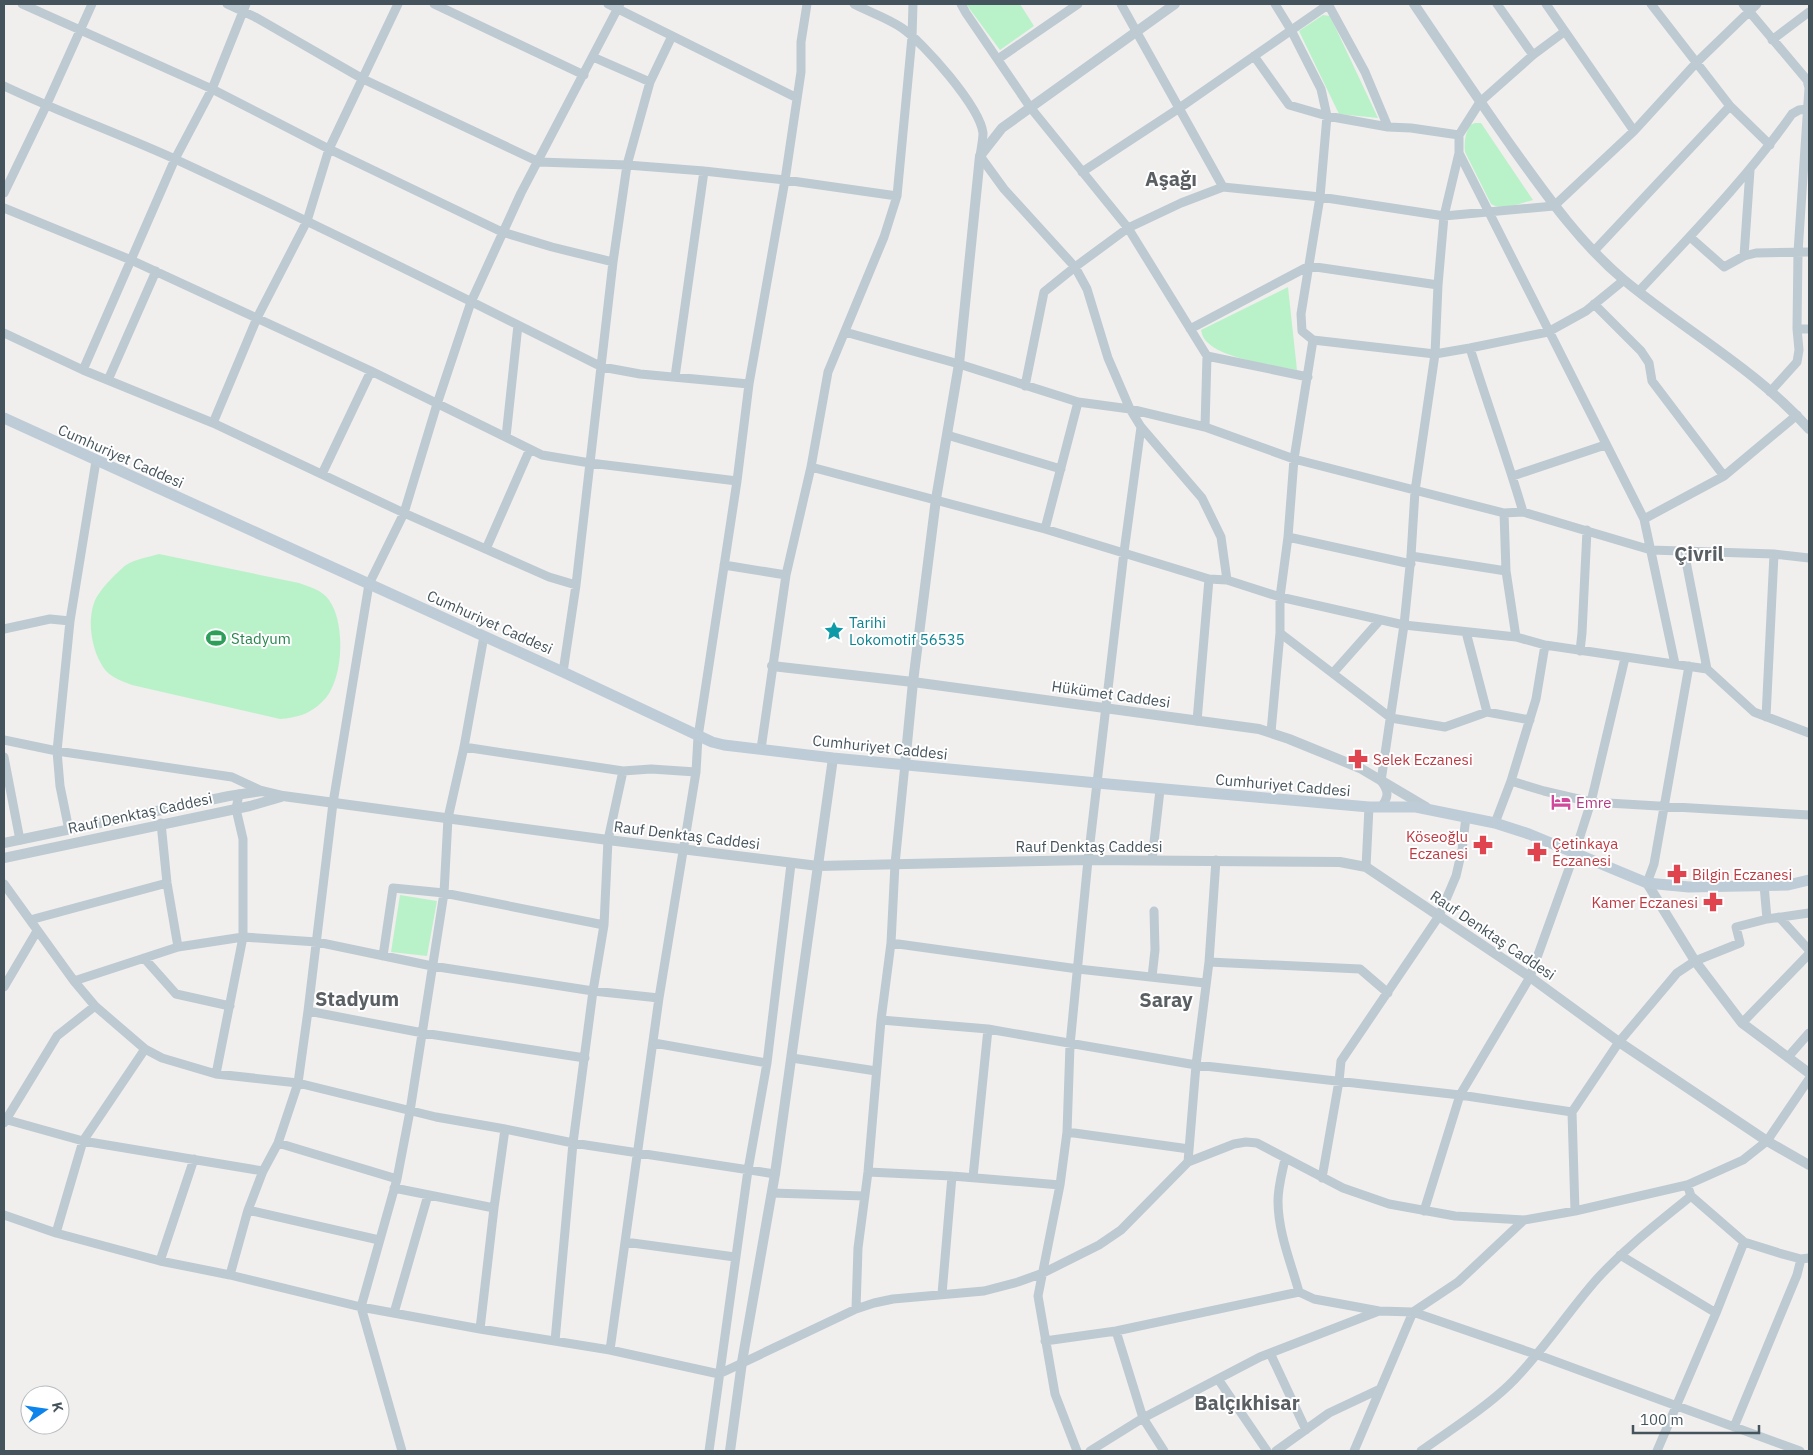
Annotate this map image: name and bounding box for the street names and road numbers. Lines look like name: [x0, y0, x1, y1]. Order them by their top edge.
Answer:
street label: Cumhuriyet Caddesi: [55, 420, 187, 492]
street label: Cumhuriyet Caddesi: [424, 586, 556, 658]
street label: Hükümet Caddesi: [1050, 676, 1172, 712]
street label: Cumhuriyet Caddesi: [812, 730, 948, 764]
street label: Cumhuriyet Caddesi: [1215, 770, 1351, 800]
street label: Rauf Denktaş Caddesi: [66, 788, 214, 838]
street label: Rauf Denktaş Caddesi: [613, 817, 761, 853]
street label: Rauf Denktaş Caddesi: [1015, 837, 1163, 856]
street label: Rauf Denktaş Caddesi: [1427, 886, 1559, 984]

